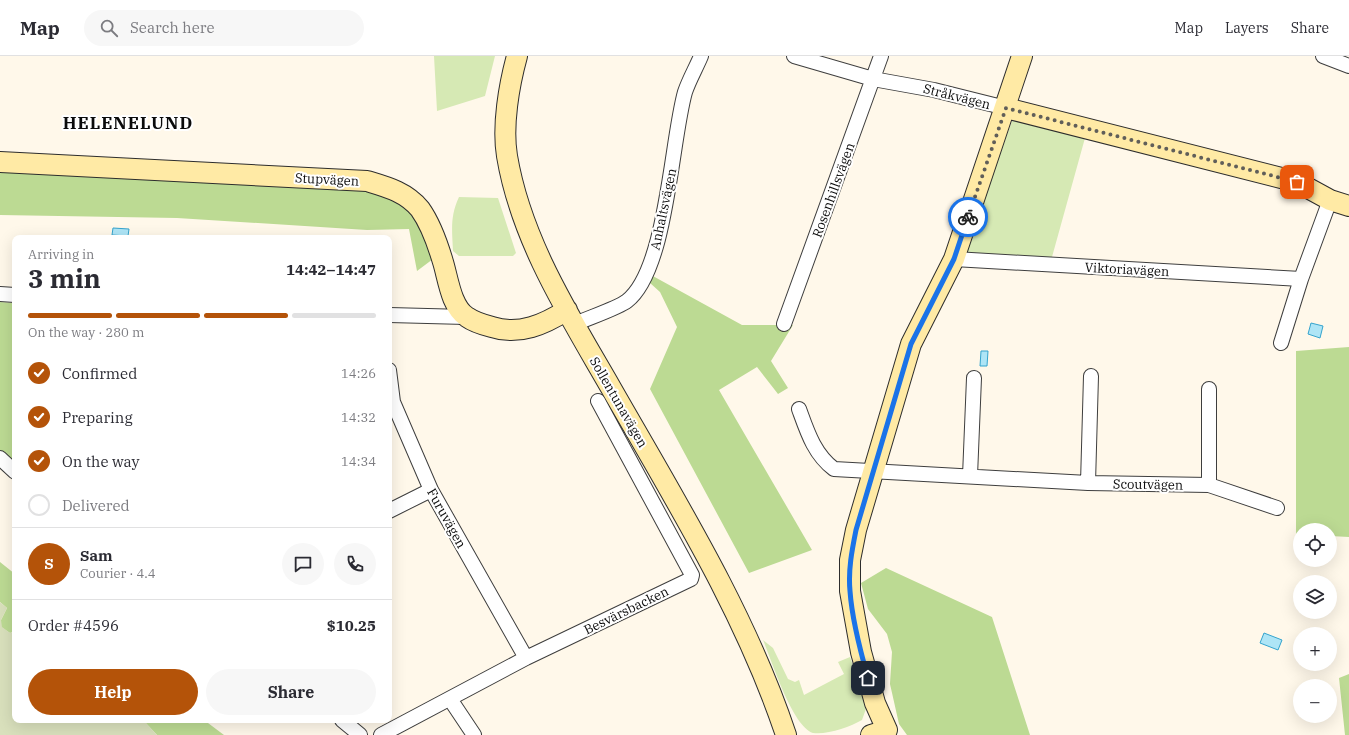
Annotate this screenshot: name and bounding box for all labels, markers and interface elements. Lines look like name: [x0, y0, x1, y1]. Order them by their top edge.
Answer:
search box: [84, 10, 364, 46]
text: Map: [20, 16, 60, 40]
icon: search: [98, 17, 120, 39]
text: Search here: [130, 18, 214, 37]
text: Map: [1175, 19, 1203, 37]
text: Layers: [1225, 19, 1269, 37]
text: Share: [1291, 19, 1329, 37]
street label: Stråkvägen: [921, 80, 992, 113]
district label: HELENELUND: [63, 112, 193, 134]
street label: Rosenhillsvägen: [808, 140, 859, 240]
pin: [1280, 165, 1314, 199]
street label: Anhaltsvägen: [647, 167, 680, 252]
street label: Stupvägen: [294, 169, 360, 190]
icon: bag: [1286, 171, 1308, 193]
courier: [948, 197, 988, 237]
icon: bike: [957, 206, 979, 228]
text: Arriving in: [28, 246, 94, 263]
street label: Viktoriavägen: [1084, 259, 1170, 280]
text: 14:42–14:47: [286, 260, 376, 279]
text: 3 min: [28, 261, 101, 295]
text: On the way · 280 m: [28, 324, 144, 341]
street label: Sollentunavägen: [586, 354, 651, 451]
icon: check: [28, 362, 50, 384]
text: Confirmed: [62, 364, 137, 383]
text: 14:26: [341, 365, 376, 382]
icon: check: [28, 406, 50, 428]
text: Preparing: [62, 408, 133, 427]
text: 14:32: [341, 409, 376, 426]
icon: check: [28, 450, 50, 472]
text: On the way: [62, 452, 140, 471]
text: 14:34: [341, 453, 376, 470]
street label: Scoutvägen: [1113, 475, 1183, 494]
street label: Furuvägen: [423, 485, 470, 551]
text: Delivered: [62, 496, 130, 515]
map controls: [1293, 523, 1337, 723]
button: locate: [1293, 523, 1337, 567]
button: chat: [282, 543, 324, 585]
button: phone: [334, 543, 376, 585]
text: Sam: [80, 546, 113, 565]
text: S: [44, 554, 54, 573]
text: Courier · 4.4: [80, 565, 156, 582]
button: layers: [1293, 575, 1337, 619]
street label: Besvärsbacken: [581, 583, 671, 638]
text: Order #4596: [28, 616, 119, 635]
text: $10.25: [327, 616, 376, 635]
button: +: [1293, 627, 1337, 671]
pin: [851, 661, 885, 695]
icon: home: [857, 667, 879, 689]
button: Help: [28, 669, 198, 715]
button: Share: [206, 669, 376, 715]
button: −: [1293, 679, 1337, 723]

